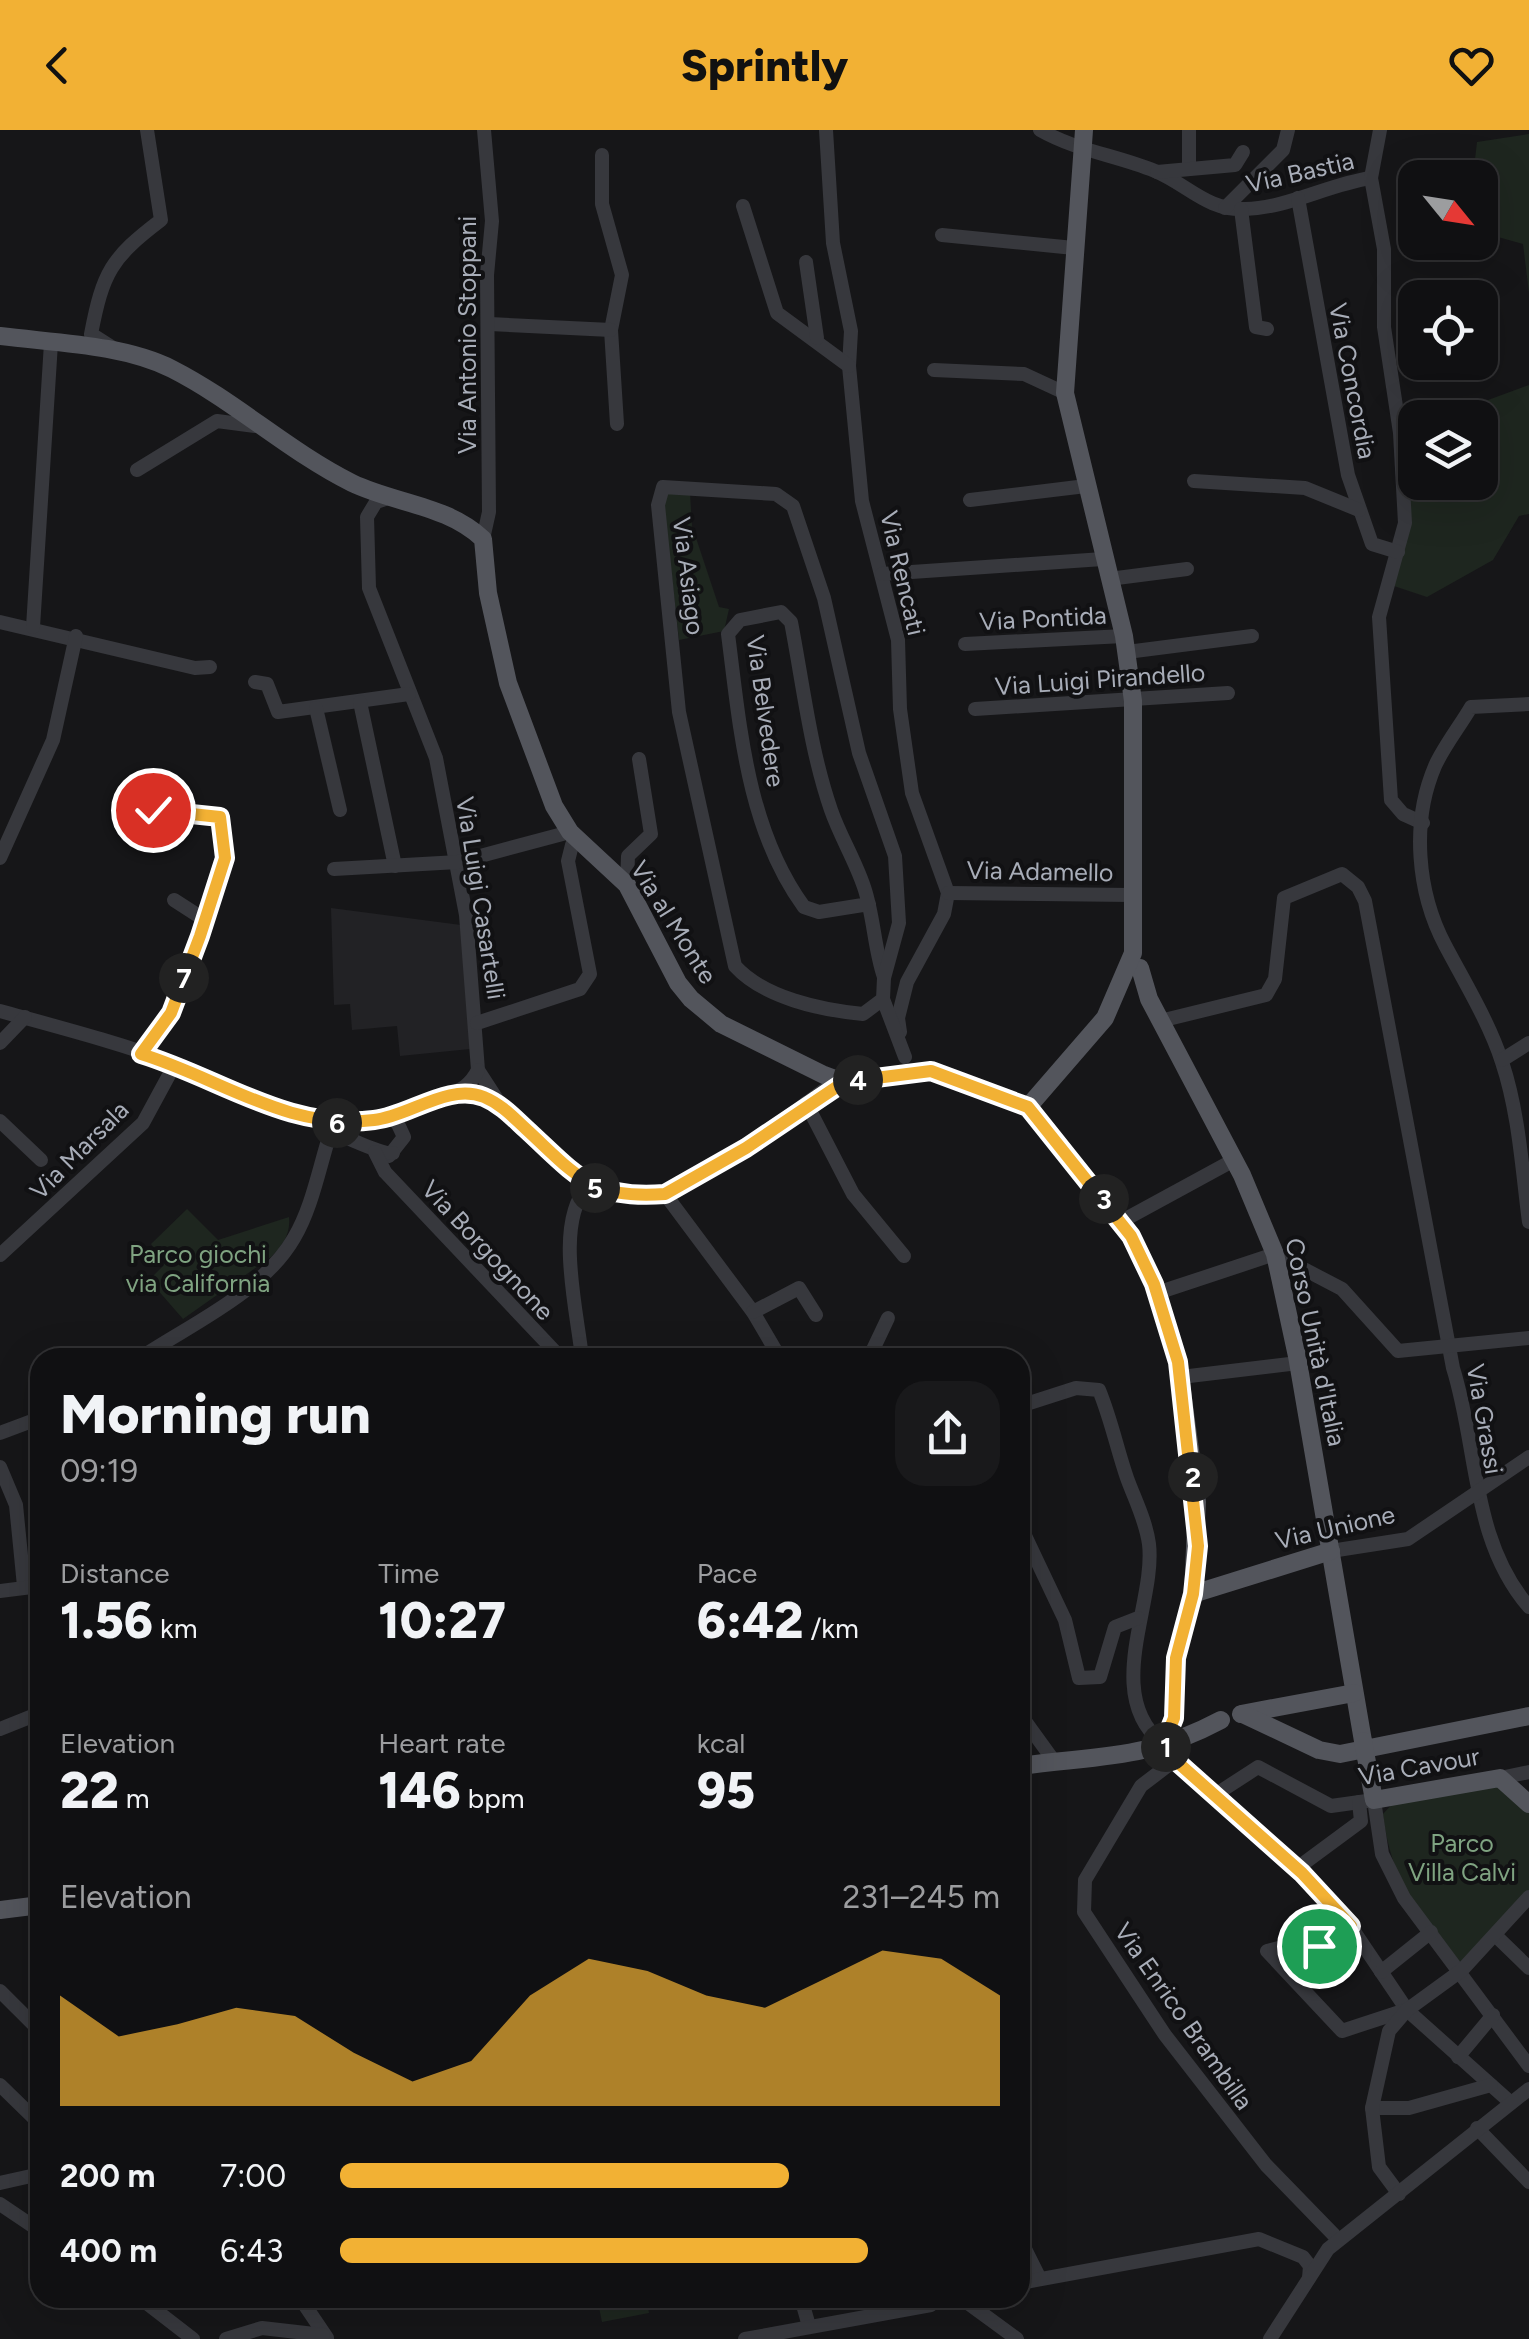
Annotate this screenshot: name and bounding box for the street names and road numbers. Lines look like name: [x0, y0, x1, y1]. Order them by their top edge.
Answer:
street label: Via Bastia: [1243, 145, 1357, 199]
street label: Via Antonio Stoppani: [452, 216, 482, 454]
street label: Via Concordia: [1323, 300, 1383, 462]
street label: Via Rencati: [874, 508, 932, 638]
street label: Via Asiago: [667, 515, 711, 637]
street label: Via Pontida: [979, 600, 1107, 636]
street label: Via Belvedere: [740, 633, 792, 789]
street label: Via Luigi Pirandello: [994, 657, 1206, 701]
street label: Via Luigi Casartelli: [450, 794, 512, 1002]
street label: Via al Monte: [624, 855, 724, 989]
street label: Via Adamello: [966, 855, 1114, 887]
street label: Via Marsala: [23, 1094, 135, 1206]
street label: Via Borgognone: [416, 1174, 560, 1326]
street label: Corso Unità d'Italia: [1279, 1235, 1353, 1449]
street label: Via Grassi: [1461, 1362, 1509, 1476]
street label: Via Unione: [1272, 1499, 1398, 1555]
street label: Via Cavour: [1356, 1741, 1482, 1791]
street label: Via Enrico Brambilla: [1108, 1917, 1260, 2115]

